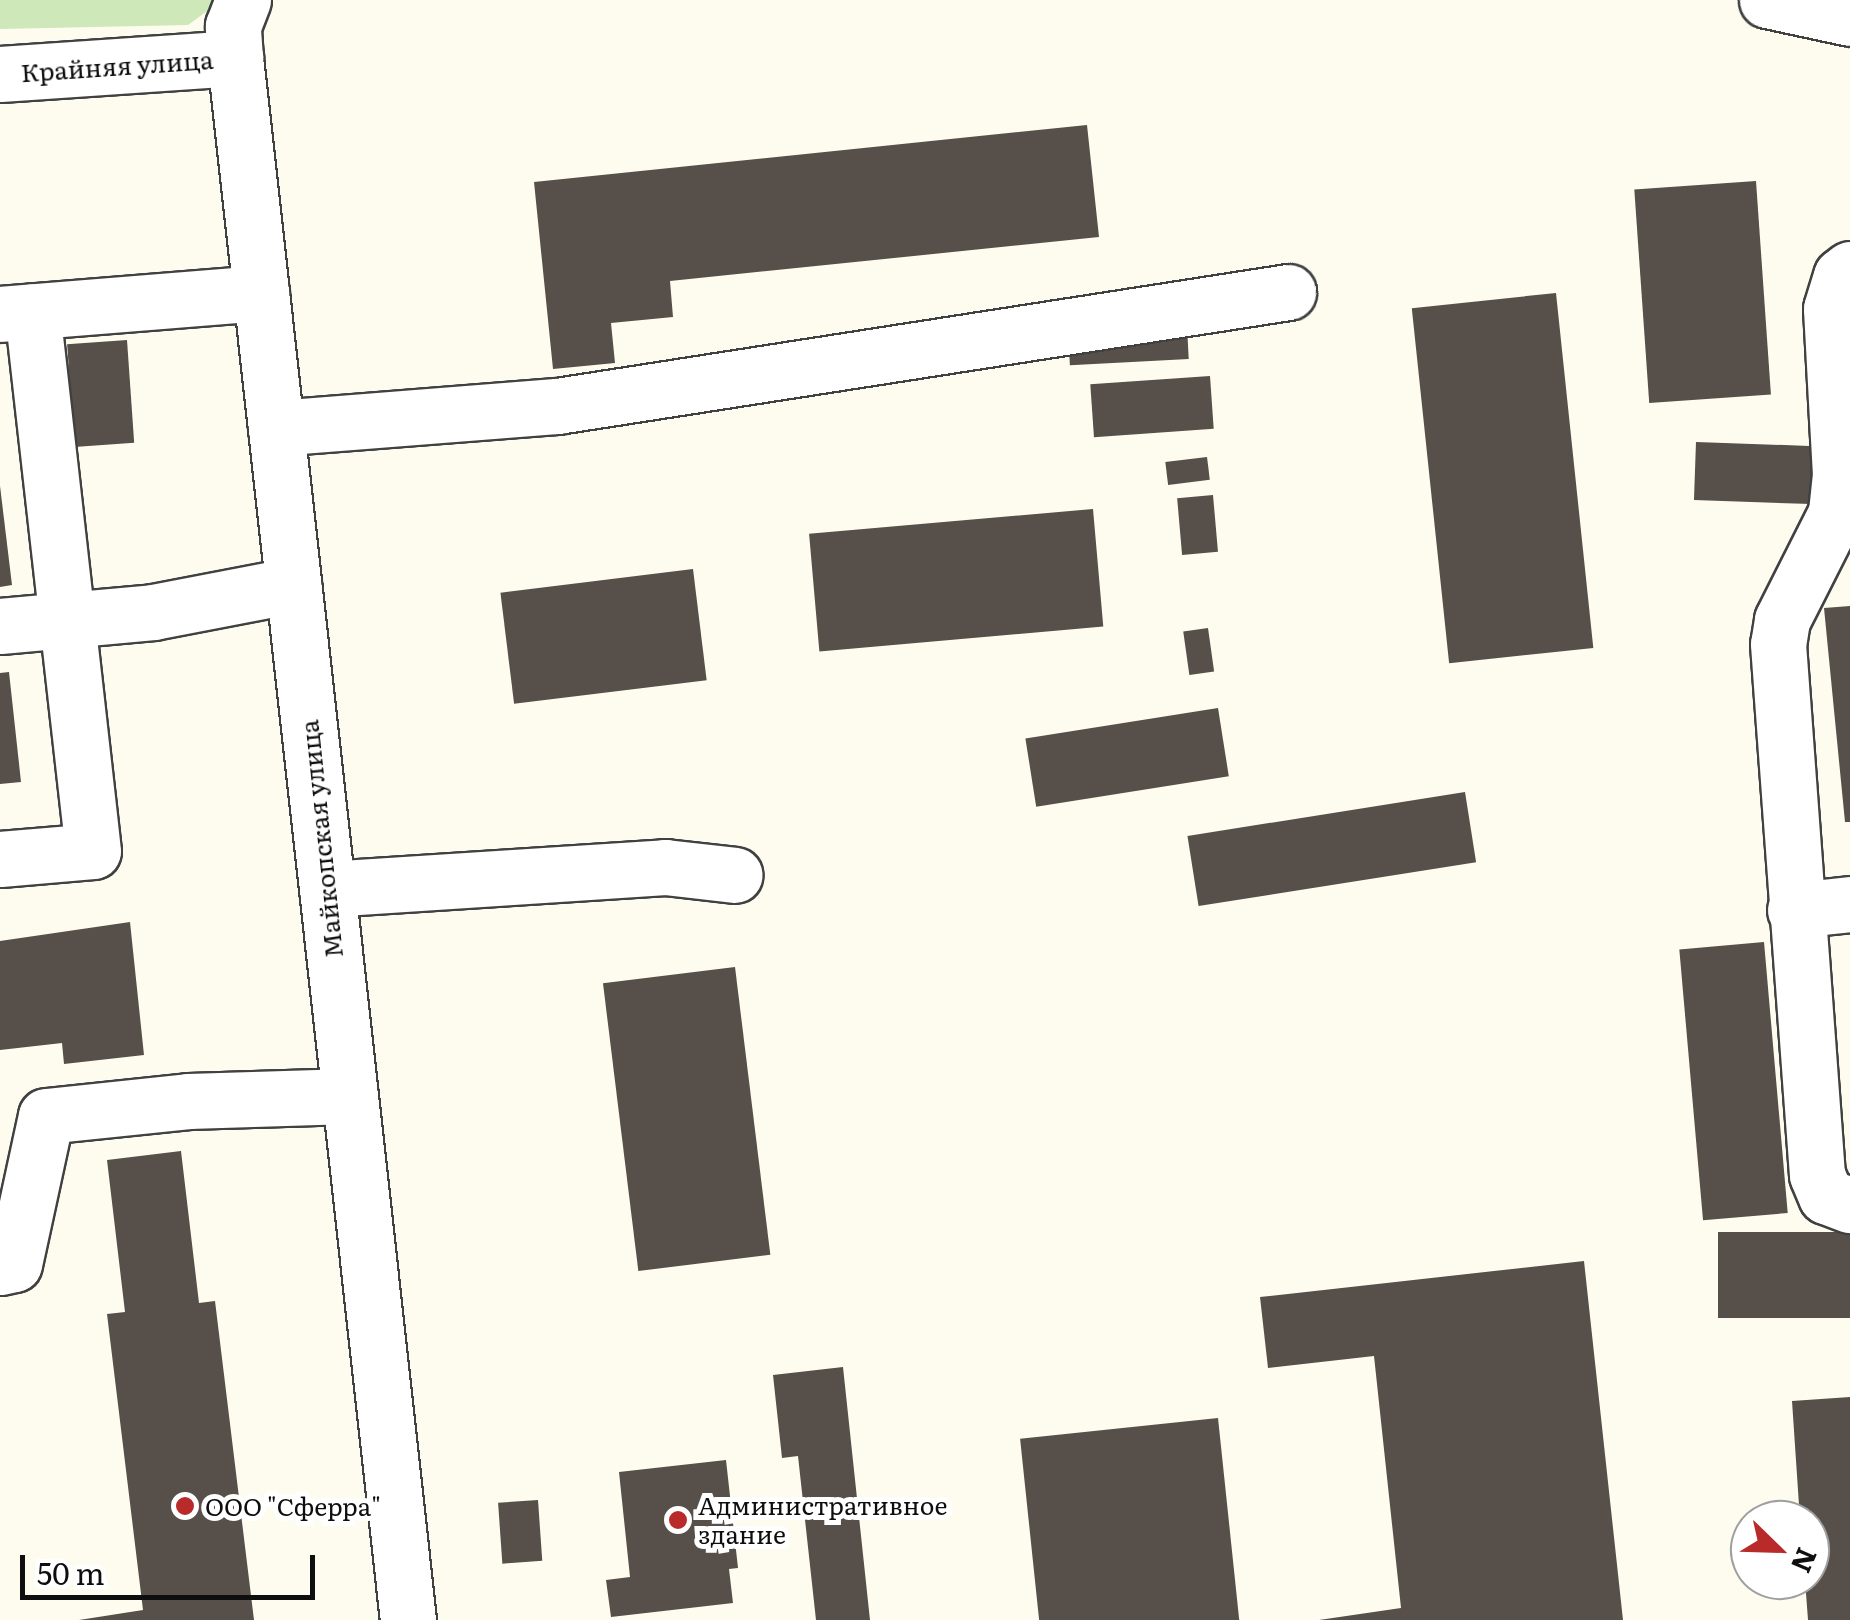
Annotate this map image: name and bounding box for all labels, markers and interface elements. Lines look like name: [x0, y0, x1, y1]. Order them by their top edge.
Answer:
street label: Крайняя улица: [20, 44, 214, 88]
street label: Майкопская улица: [294, 718, 348, 960]
place label: ООО "Сферра": [205, 1491, 381, 1521]
place label: Административное здание: [698, 1491, 947, 1550]
marker: ООО "Сферра": [174, 1495, 196, 1517]
north arrow: [1730, 1500, 1830, 1600]
marker: Административное здание: [667, 1509, 689, 1531]
scale bar: [25, 1535, 320, 1597]
text: N: [1782, 1542, 1830, 1580]
text: 50 m: [37, 1550, 105, 1594]

